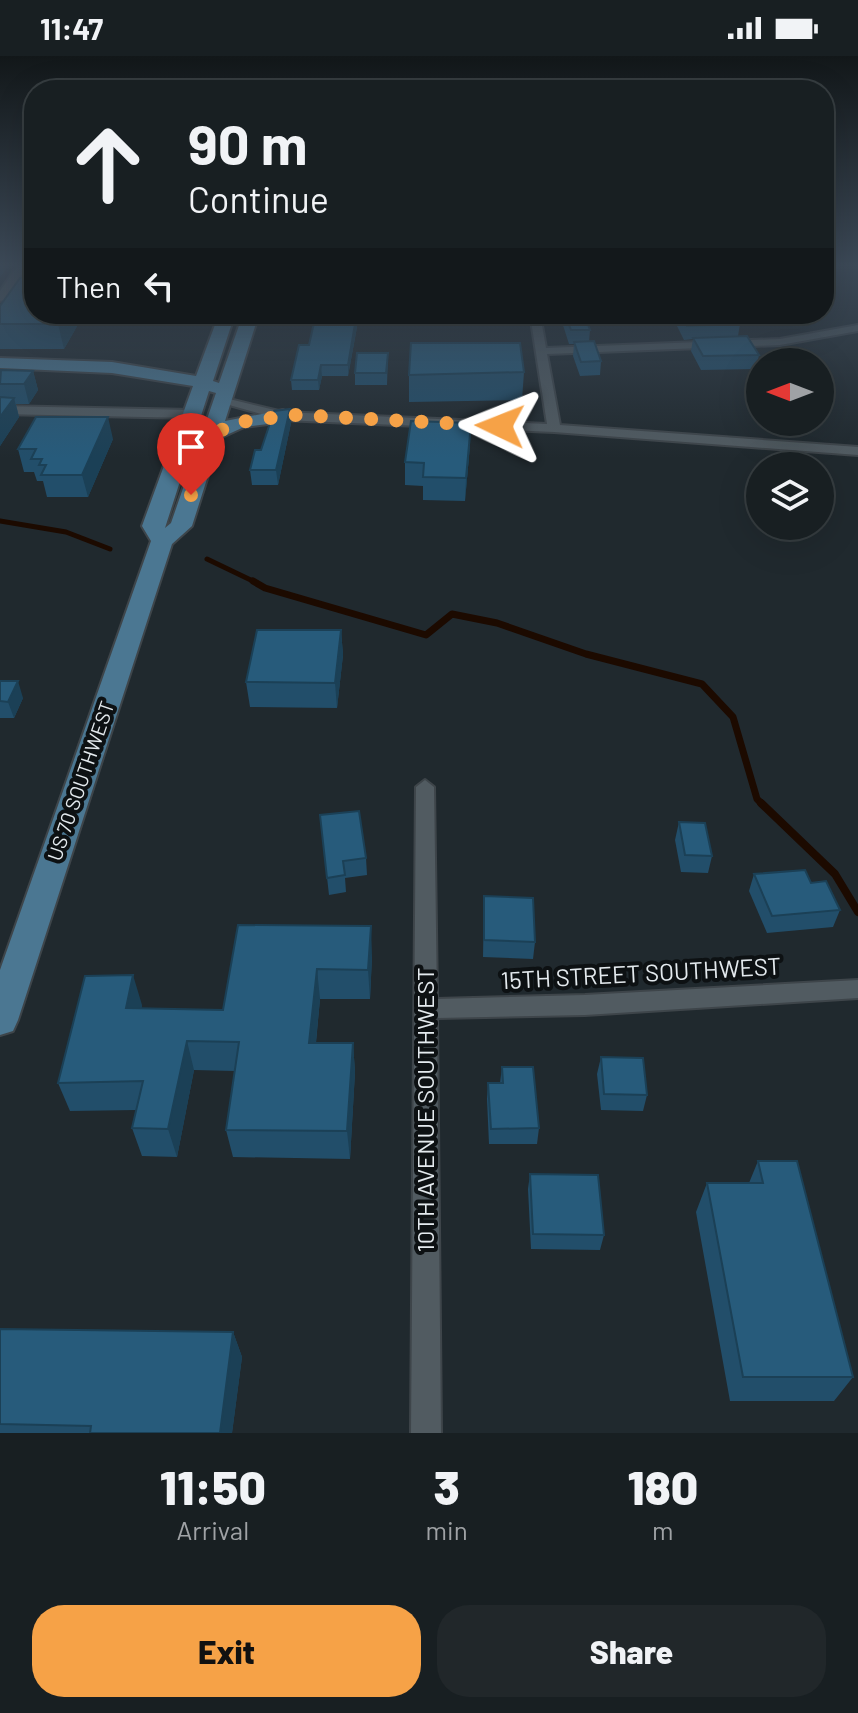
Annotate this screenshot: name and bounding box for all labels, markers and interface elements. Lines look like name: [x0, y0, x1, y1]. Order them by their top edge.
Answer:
text: 11:47: [40, 10, 103, 46]
text: 90 m: [188, 109, 308, 176]
icon: ahead: [56, 112, 160, 216]
text: Continue: [188, 177, 329, 220]
icon: left: [137, 264, 181, 308]
text: Then: [56, 268, 121, 304]
north arrow: [746, 348, 834, 436]
map controls: [746, 348, 834, 540]
position arrow: [458, 384, 542, 468]
pin: [157, 413, 225, 495]
icon: arrive: [169, 425, 213, 469]
button: layers: [746, 452, 834, 540]
street label: US 70 SOUTHWEST: [42, 698, 119, 864]
street label: 15TH STREET SOUTHWEST: [500, 951, 782, 994]
street label: 10TH AVENUE SOUTHWEST: [410, 967, 439, 1253]
text: 11:50: [160, 1457, 266, 1515]
text: 3: [433, 1457, 460, 1515]
text: 180: [627, 1457, 698, 1515]
text: Arrival: [176, 1514, 249, 1545]
text: min: [426, 1514, 468, 1545]
text: m: [652, 1514, 674, 1545]
button: Exit: [32, 1605, 421, 1697]
button: Share: [437, 1605, 826, 1697]

